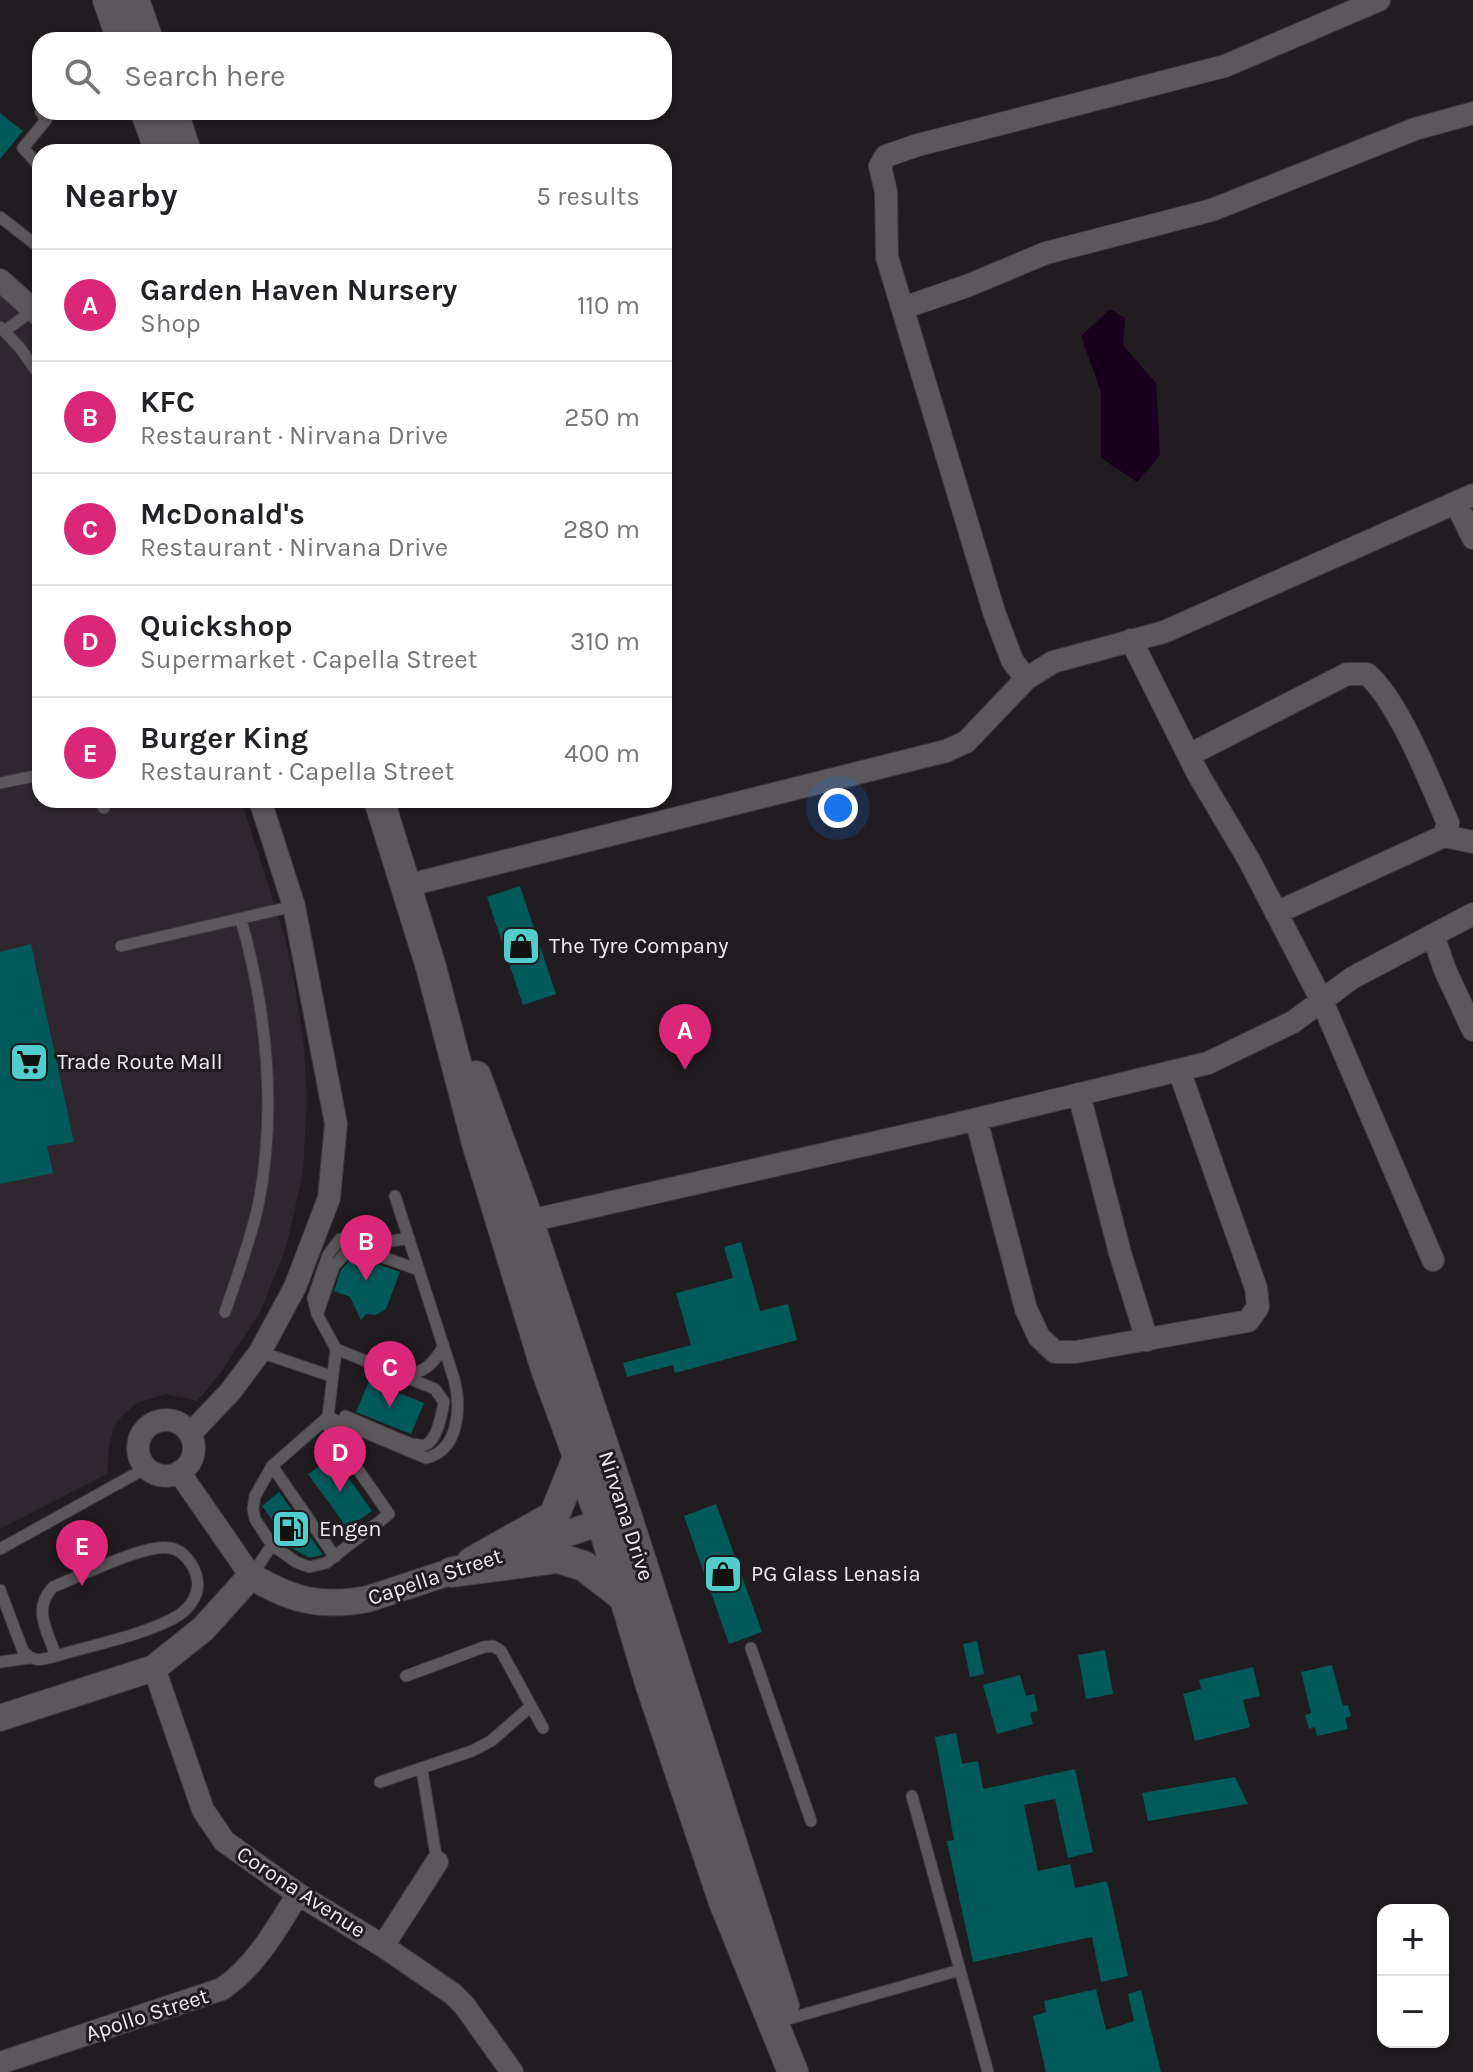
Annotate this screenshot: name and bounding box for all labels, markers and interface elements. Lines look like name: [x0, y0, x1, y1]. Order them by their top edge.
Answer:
search box: [32, 32, 672, 120]
icon: search: [60, 54, 104, 98]
text: Search here: [124, 58, 285, 94]
text: Nearby: [64, 176, 178, 216]
text: 5 results: [536, 181, 640, 212]
text: Garden Haven Nursery: [140, 272, 457, 308]
text: A: [82, 290, 98, 321]
text: 110 m: [577, 290, 640, 321]
text: Shop: [140, 308, 201, 339]
text: KFC: [140, 384, 195, 420]
text: B: [82, 402, 98, 433]
text: 250 m: [564, 402, 640, 433]
text: Restaurant · Nirvana Drive: [140, 420, 448, 451]
text: McDonald's: [140, 496, 305, 532]
text: C: [82, 514, 98, 545]
text: 280 m: [563, 514, 640, 545]
text: Restaurant · Nirvana Drive: [140, 532, 448, 563]
text: Quickshop: [140, 608, 293, 644]
text: D: [81, 626, 99, 657]
text: 310 m: [570, 626, 640, 657]
text: Supermarket · Capella Street: [140, 644, 477, 675]
text: Burger King: [140, 720, 308, 756]
text: E: [82, 738, 98, 769]
text: 400 m: [564, 738, 640, 769]
text: Restaurant · Capella Street: [140, 756, 454, 787]
your location: [818, 788, 858, 828]
shop icon: The Tyre Company: [500, 925, 542, 967]
place label: The Tyre Company: [549, 933, 728, 959]
pin: A: [659, 1004, 711, 1070]
supermarket icon: Trade Route Mall: [8, 1041, 50, 1083]
place label: Trade Route Mall: [57, 1049, 223, 1075]
pin: B: [340, 1215, 392, 1281]
pin: C: [364, 1341, 416, 1407]
pin: D: [314, 1426, 366, 1492]
street label: Nirvana Drive: [593, 1448, 659, 1584]
fuel station icon: Engen: [270, 1508, 312, 1550]
place label: Engen: [319, 1516, 382, 1542]
pin: E: [56, 1520, 108, 1586]
street label: Capella Street: [364, 1543, 506, 1611]
shop icon: PG Glass Lenasia: [702, 1553, 744, 1595]
place label: PG Glass Lenasia: [751, 1561, 921, 1587]
street label: Corona Avenue: [232, 1841, 370, 1943]
map controls: [1377, 1904, 1449, 2048]
button: +: [1377, 1904, 1449, 1976]
button: −: [1377, 1976, 1449, 2048]
street label: Apollo Street: [82, 1983, 212, 2047]

